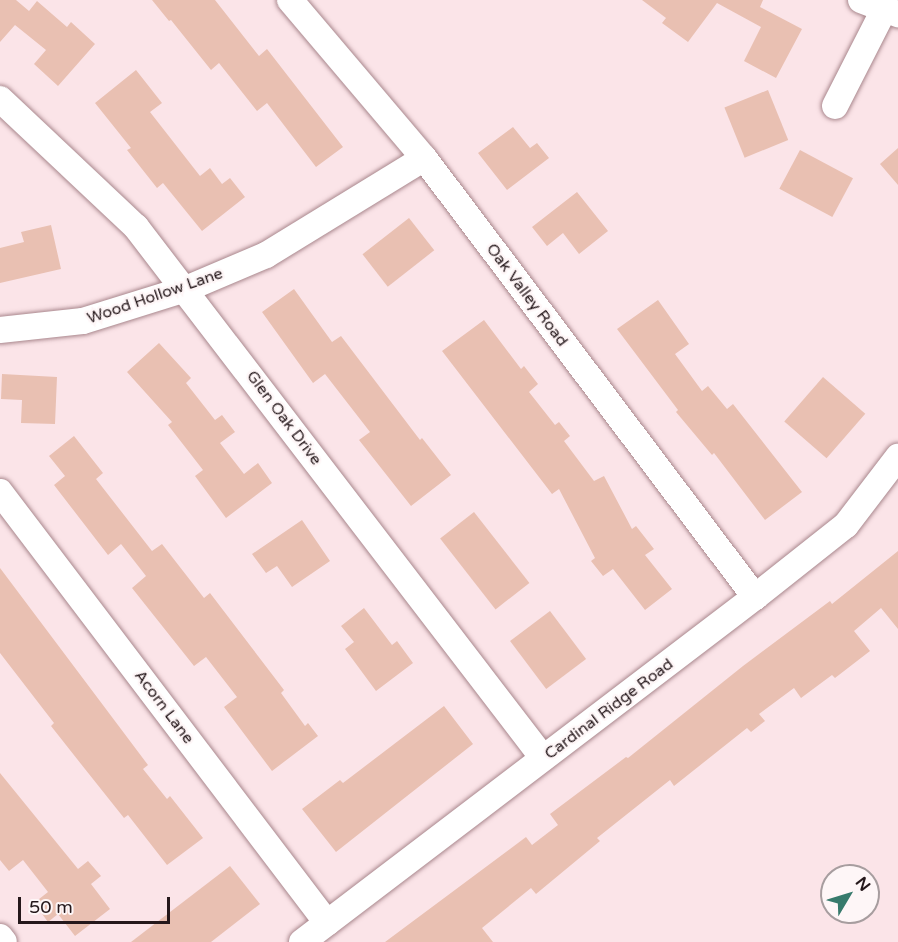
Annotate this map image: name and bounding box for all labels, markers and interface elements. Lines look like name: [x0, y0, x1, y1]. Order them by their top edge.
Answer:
street label: Oak Valley Road: [482, 240, 572, 350]
street label: Wood Hollow Lane: [85, 264, 225, 328]
street label: Glen Oak Drive: [242, 367, 326, 469]
street label: Cardinal Ridge Road: [541, 654, 677, 764]
street label: Acorn Lane: [130, 666, 198, 748]
north arrow: [820, 864, 880, 924]
text: N: [851, 873, 874, 895]
scale bar: [21, 885, 172, 923]
text: 50 m: [29, 896, 73, 918]

